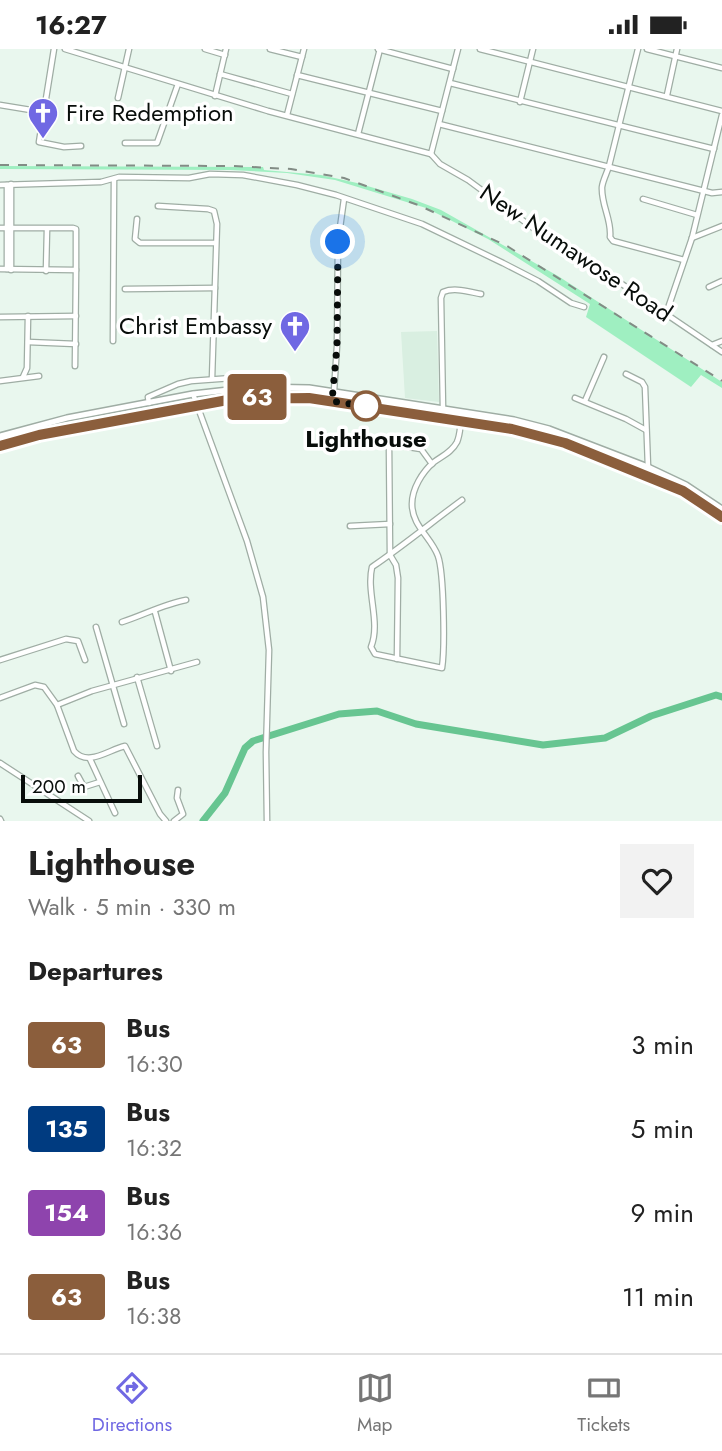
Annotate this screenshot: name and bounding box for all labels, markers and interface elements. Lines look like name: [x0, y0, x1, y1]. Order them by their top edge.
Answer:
text: 16:27: [35, 6, 107, 44]
place label: Fire Redemption: [66, 95, 234, 130]
church icon: Fire Redemption: [26, 96, 60, 140]
street label: New Numawose Road: [473, 175, 680, 330]
your location: [320, 224, 355, 259]
place label: Christ Embassy: [119, 308, 272, 343]
church icon: Christ Embassy: [278, 309, 312, 353]
line badge: 63: [226, 374, 288, 420]
text: 63: [242, 379, 272, 414]
marker: Lighthouse: [351, 391, 381, 421]
place label: Lighthouse: [305, 421, 427, 456]
scale bar: [21, 772, 142, 804]
text: 200 m: [32, 773, 86, 800]
text: Lighthouse: [28, 840, 195, 887]
button: heart: [620, 844, 694, 918]
text: Walk · 5 min · 330 m: [28, 890, 236, 924]
text: Departures: [28, 952, 163, 990]
text: Bus: [126, 1009, 170, 1047]
text: 3 min: [631, 1026, 694, 1064]
text: 63: [51, 1027, 82, 1062]
text: 16:30: [126, 1047, 183, 1081]
text: Bus: [126, 1093, 170, 1131]
text: 5 min: [631, 1110, 694, 1148]
text: 135: [45, 1111, 88, 1146]
text: 16:32: [126, 1131, 182, 1165]
text: Bus: [126, 1177, 170, 1215]
text: 9 min: [631, 1194, 694, 1232]
text: 154: [44, 1195, 89, 1230]
text: 16:36: [126, 1215, 182, 1249]
text: Bus: [126, 1261, 170, 1299]
text: 11 min: [622, 1278, 694, 1316]
text: 63: [51, 1279, 82, 1314]
text: 16:38: [126, 1299, 182, 1333]
tab: Directions: [92, 1369, 172, 1438]
tab: Map: [356, 1369, 394, 1438]
tab: Tickets: [577, 1369, 630, 1438]

